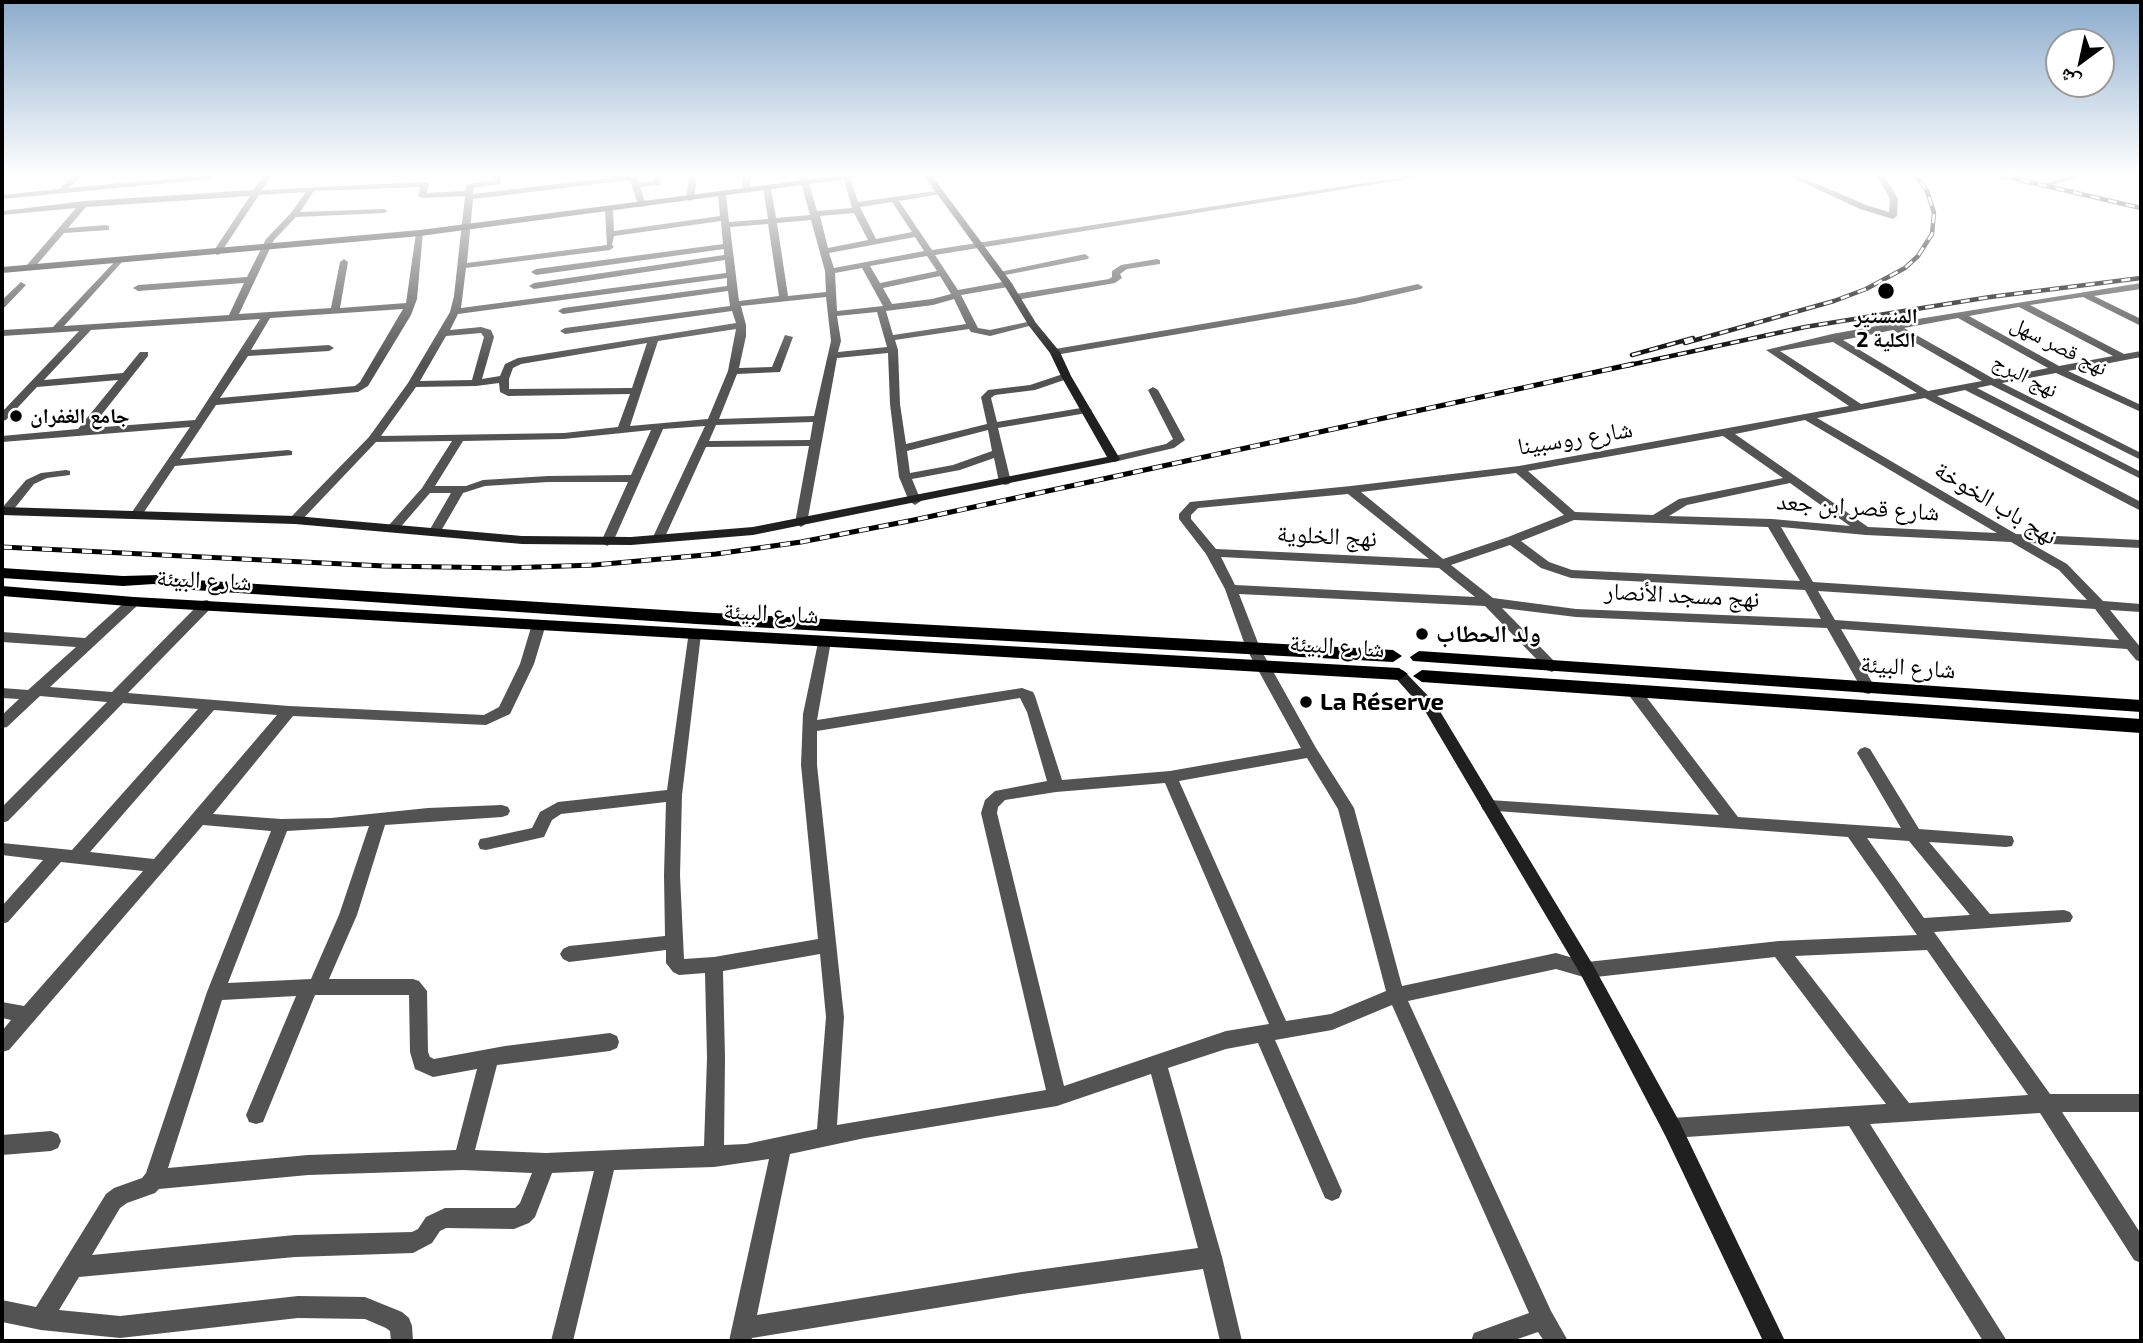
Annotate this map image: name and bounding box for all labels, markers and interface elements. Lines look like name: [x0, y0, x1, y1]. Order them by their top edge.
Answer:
north arrow: [2045, 28, 2115, 98]
text: ش: [2055, 64, 2084, 94]
marker: المنستير الكلية 2: [1876, 281, 1896, 301]
place label: المنستير الكلية 2: [1854, 303, 1918, 353]
street label: نهج قصر سهل: [2007, 311, 2111, 381]
street label: نهج البرج: [1988, 349, 2062, 403]
place label: جامع الغفران: [30, 403, 130, 429]
marker: جامع الغفران: [8, 408, 24, 424]
street label: شارع روسبينا: [1515, 415, 1635, 461]
street label: نهج باب الخوخة: [1930, 455, 2062, 551]
street label: شارع قصر ابن جعد: [1776, 487, 1940, 527]
street label: نهج الخلوية: [1276, 519, 1378, 553]
street label: شارع البيئة: [156, 563, 252, 597]
street label: نهج مسجد الأنصار: [1604, 577, 1760, 613]
street label: شارع البيئة: [723, 596, 819, 630]
place label: ولد الحطاب: [1436, 620, 1541, 648]
marker: ولد الحطاب: [1414, 626, 1430, 642]
street label: شارع البيئة: [1288, 628, 1386, 664]
street label: شارع البيئة: [1859, 649, 1957, 685]
place label: La Réserve: [1320, 688, 1444, 716]
marker: La Réserve: [1298, 694, 1314, 710]

